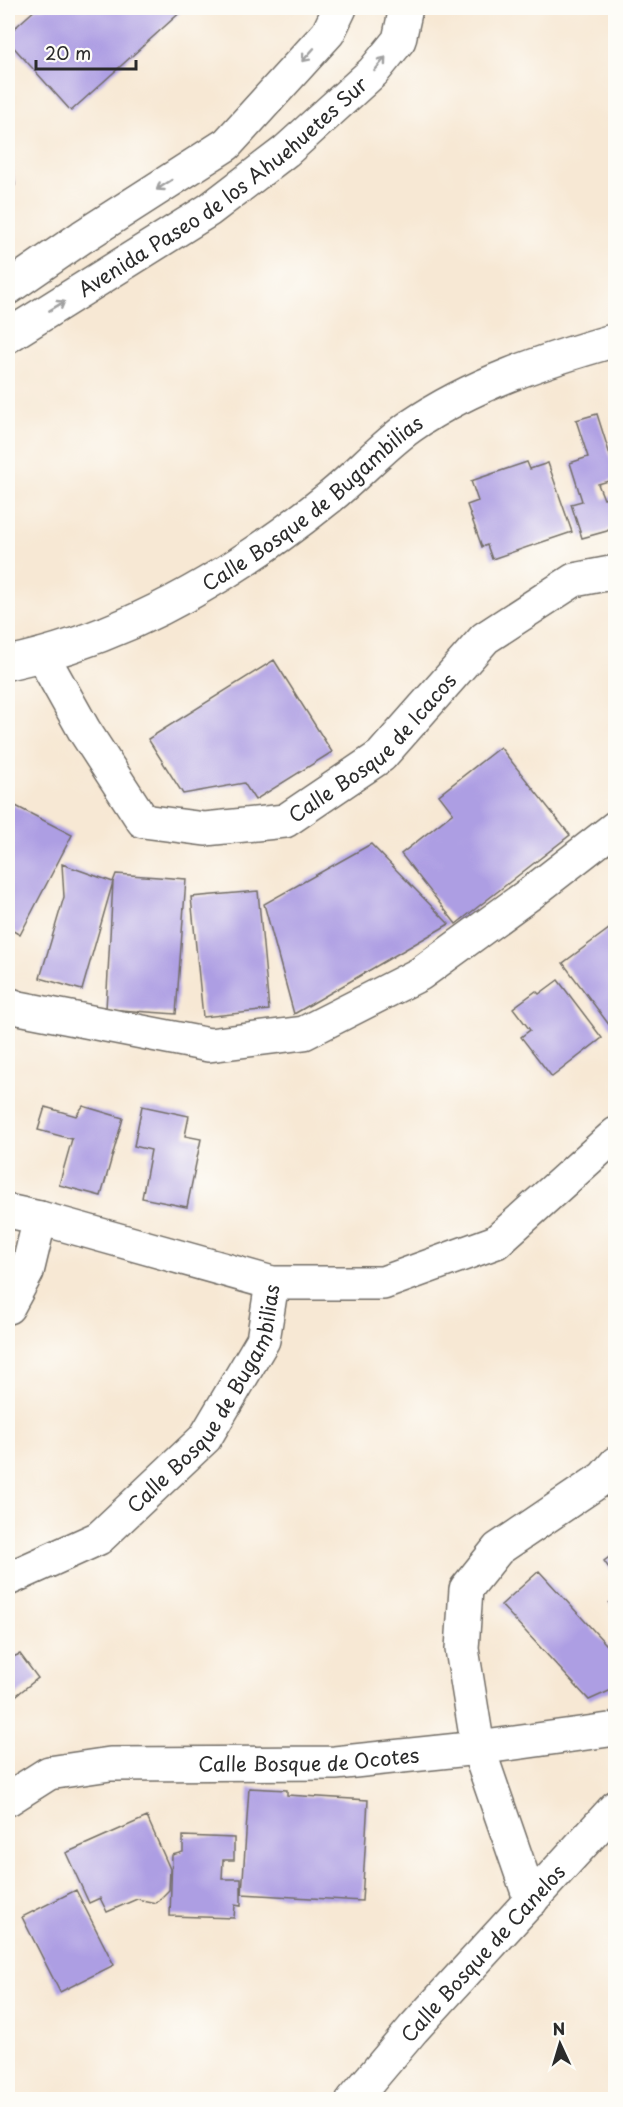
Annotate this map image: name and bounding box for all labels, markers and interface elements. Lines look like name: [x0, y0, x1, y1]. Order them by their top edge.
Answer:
scale bar: [36, 33, 136, 71]
text: 20 m: [45, 39, 91, 66]
one-way arrow: [301, 48, 315, 63]
one-way arrow: [374, 56, 387, 72]
street label: Avenida Paseo de los Ahuehuetes Sur: [72, 69, 374, 304]
one-way arrow: [156, 180, 173, 192]
one-way arrow: [48, 299, 65, 311]
street label: Calle Bosque de Bugambilias: [196, 407, 429, 598]
street label: Calle Bosque de Icacos: [282, 666, 463, 830]
street label: Calle Bosque de Bugambilias: [120, 1282, 287, 1520]
street label: Calle Bosque de Ocotes: [198, 1739, 420, 1779]
street label: Calle Bosque de Canelos: [393, 1857, 572, 2048]
north arrow: [530, 2014, 590, 2074]
text: N: [552, 2016, 566, 2040]

